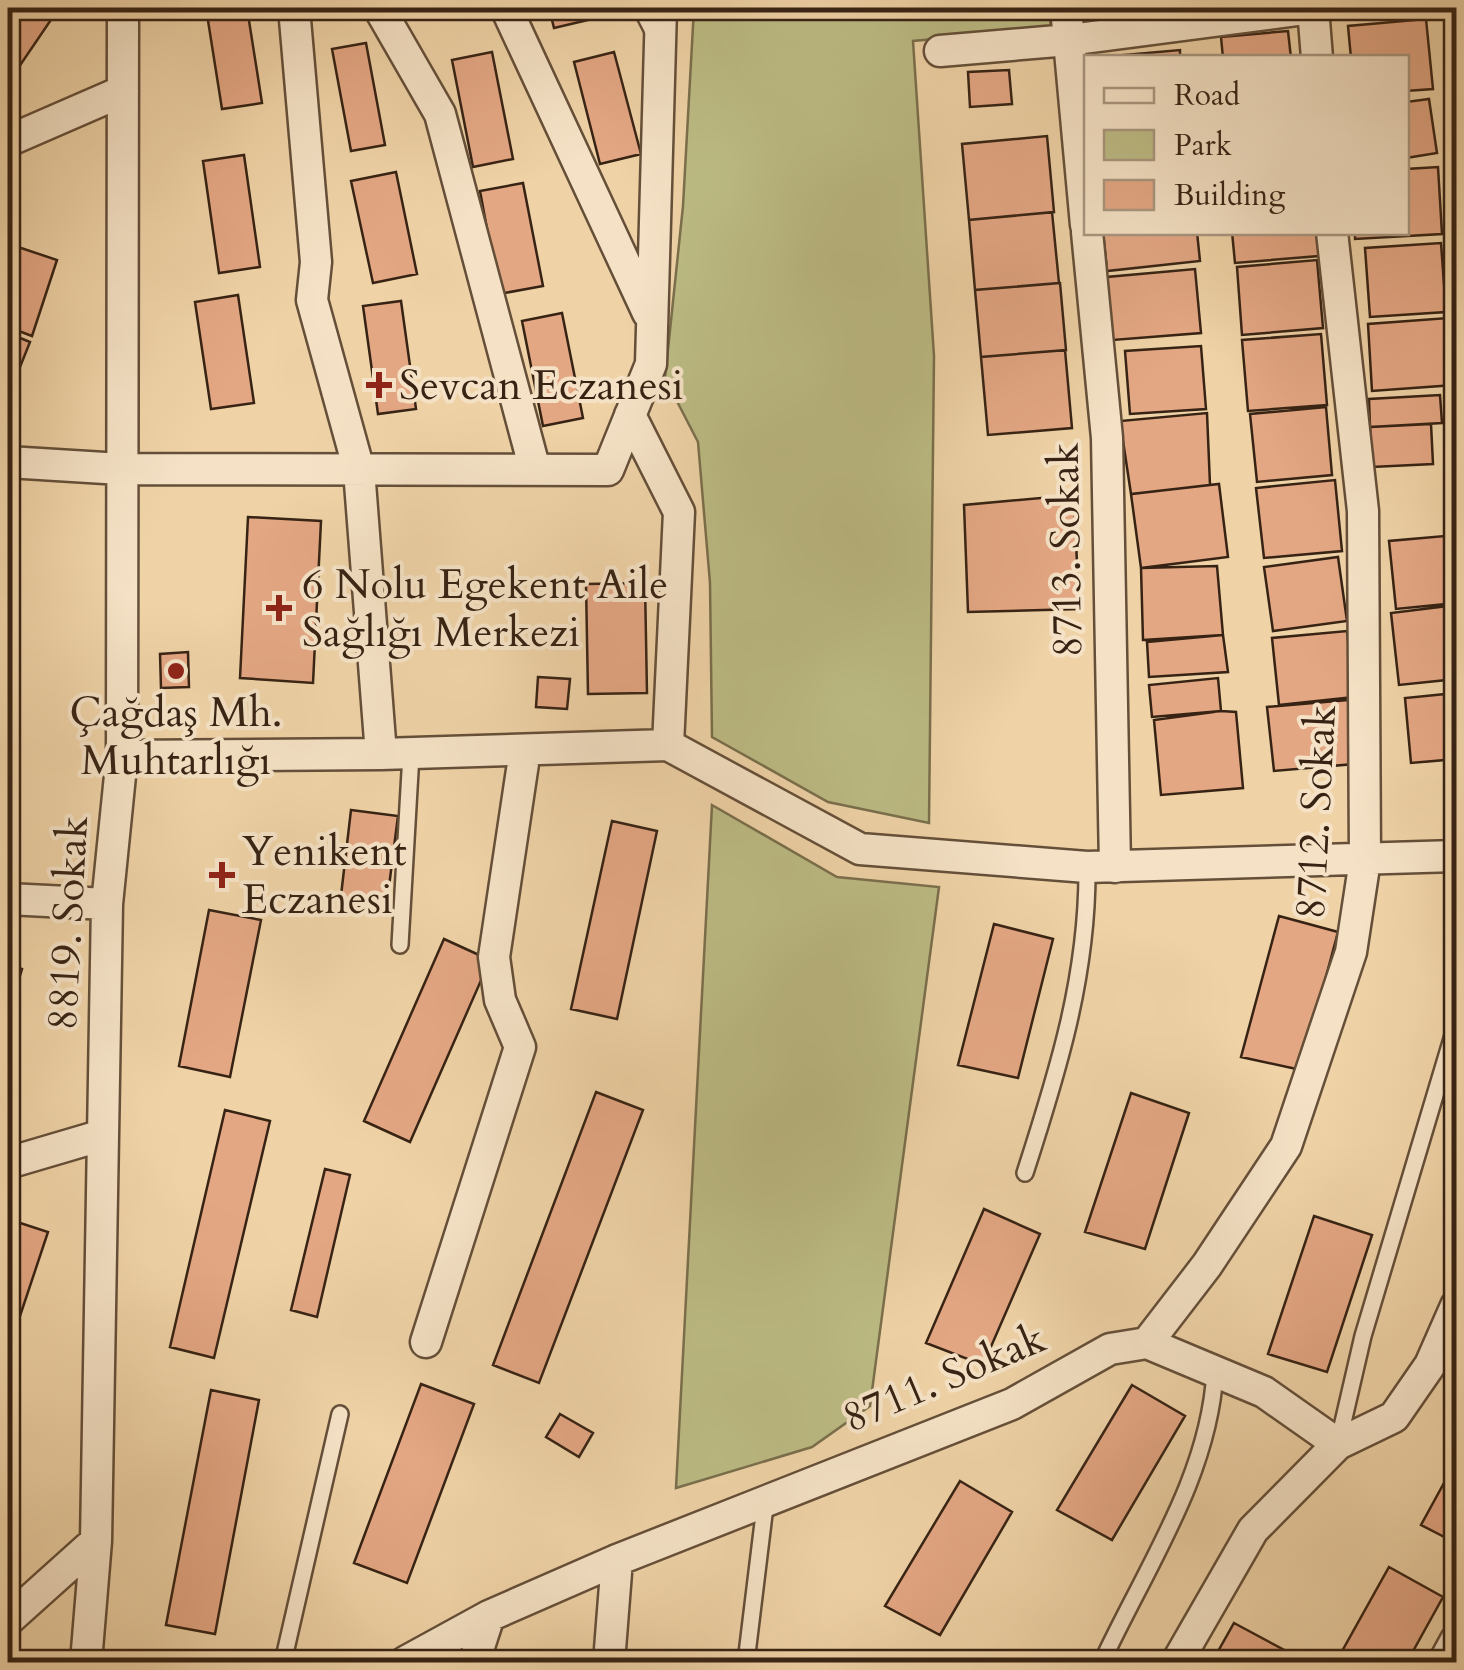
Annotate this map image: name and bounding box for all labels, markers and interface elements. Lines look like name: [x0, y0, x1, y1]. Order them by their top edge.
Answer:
legend: [1084, 55, 1409, 235]
text: Road: [1174, 75, 1240, 116]
text: Park: [1174, 125, 1232, 166]
text: Building: [1174, 175, 1285, 216]
place label: Sevcan Eczanesi: [399, 357, 684, 414]
marker: Sevcan Eczanesi: [368, 374, 390, 396]
street label: 8713. Sokak: [1036, 442, 1096, 658]
place label: 6 Nolu Egekent Aile Sağlığı Merkezi: [302, 556, 668, 661]
marker: 6 Nolu Egekent Aile Sağlığı Merkezi: [266, 595, 292, 621]
marker: Çağdaş Mh. Muhtarlığı: [165, 660, 187, 682]
place label: Çağdaş Mh. Muhtarlığı: [70, 684, 282, 789]
street label: 8712. Sokak: [1282, 703, 1350, 921]
street label: 8819. Sokak: [34, 814, 102, 1032]
place label: Yenikent Eczanesi: [242, 823, 407, 928]
marker: Yenikent Eczanesi: [211, 864, 233, 886]
street label: 8711. Sokak: [834, 1310, 1054, 1446]

